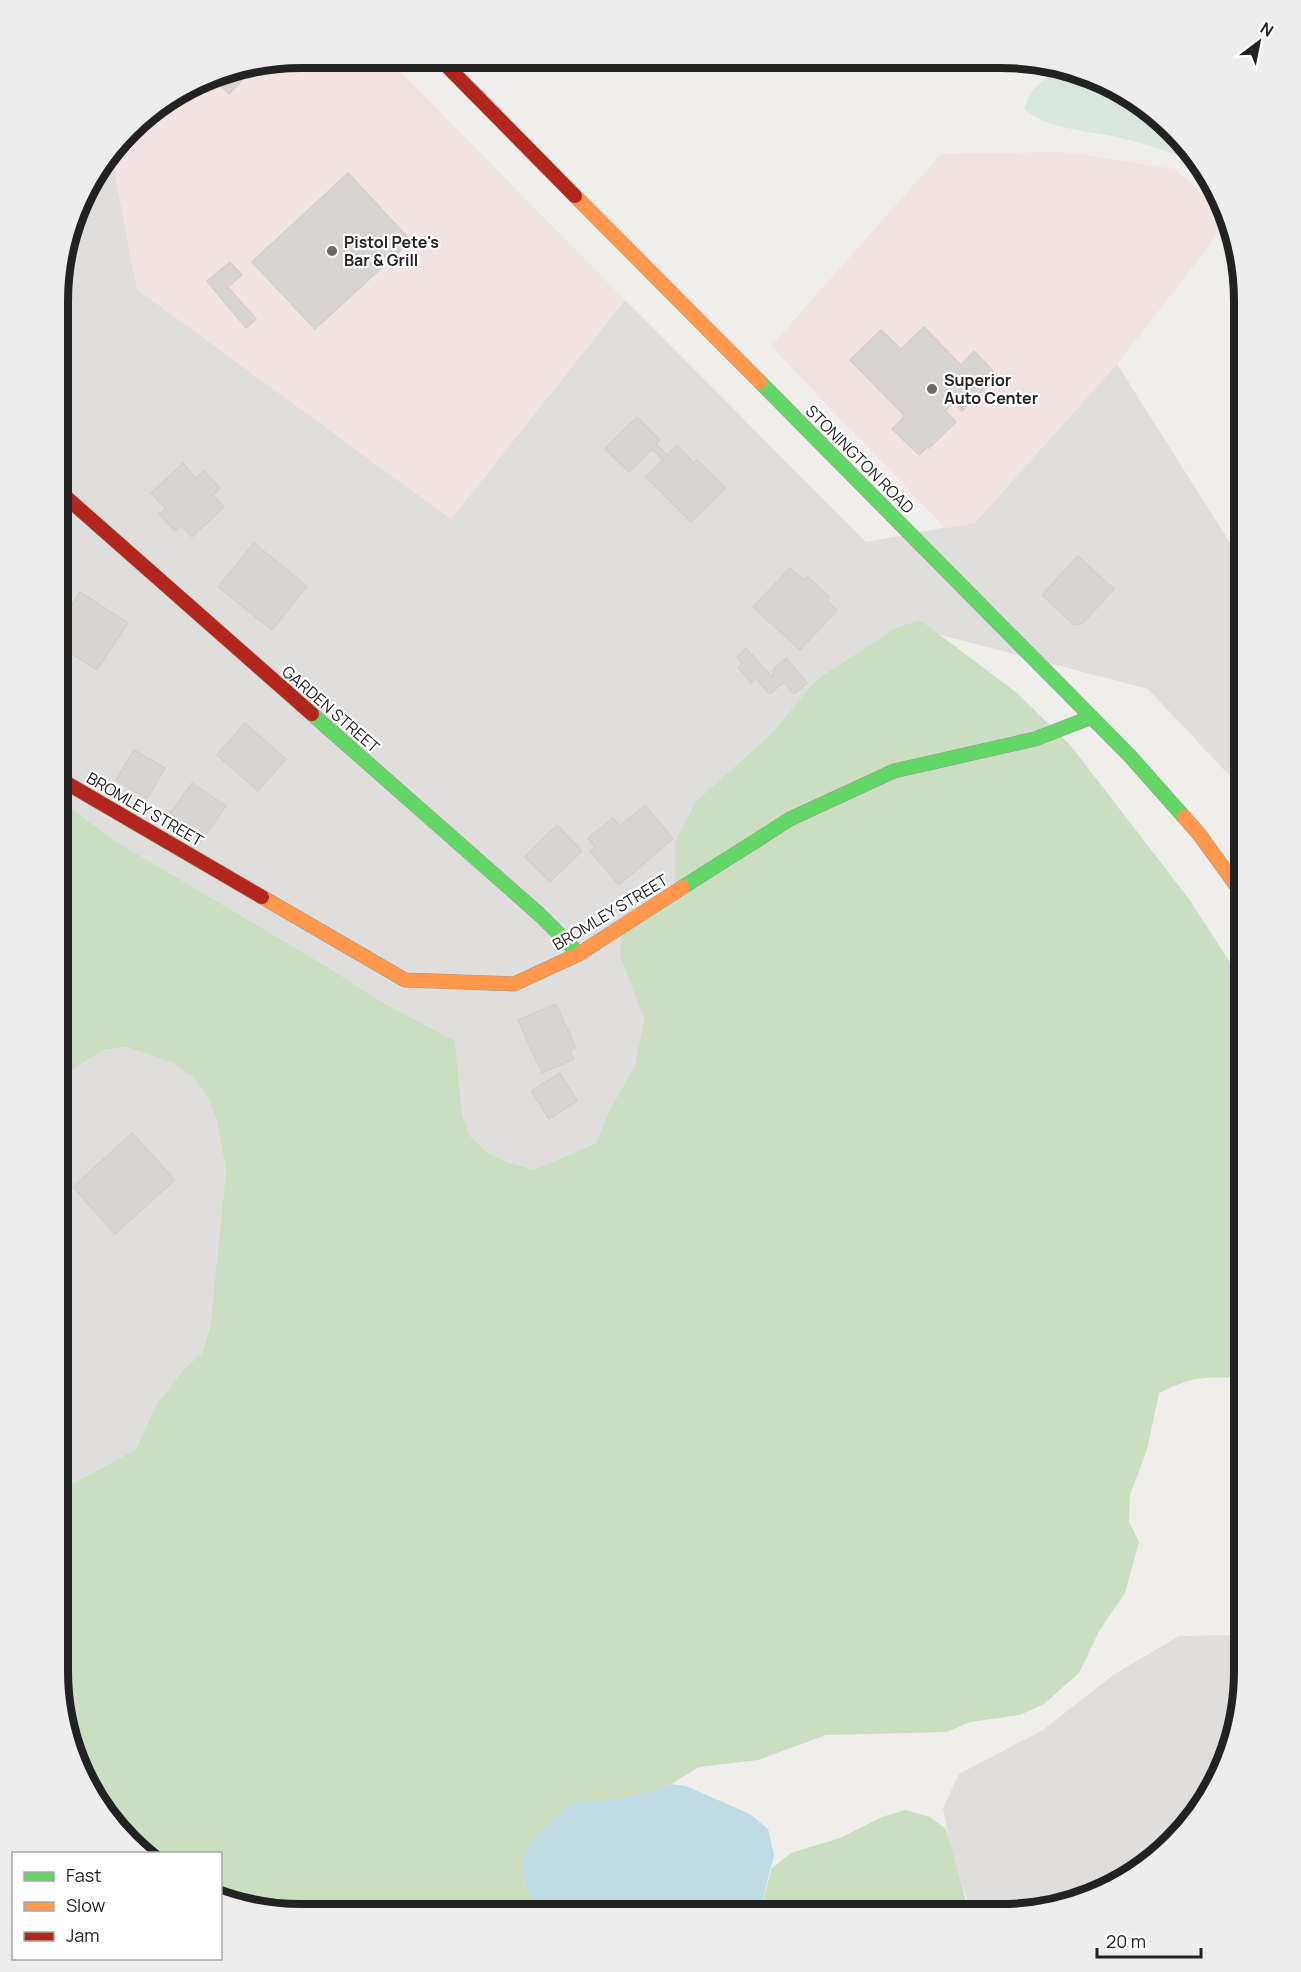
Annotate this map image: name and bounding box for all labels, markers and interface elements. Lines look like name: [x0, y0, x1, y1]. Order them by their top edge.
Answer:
north arrow: [1229, 12, 1289, 72]
text: N: [1256, 17, 1278, 42]
place label: Pistol Pete's Bar & Grill: [344, 231, 439, 271]
marker: Pistol Pete's Bar & Grill: [325, 244, 339, 258]
place label: Superior Auto Center: [944, 369, 1038, 409]
marker: Superior Auto Center: [925, 382, 939, 396]
street label: STONINGTON ROAD: [801, 400, 919, 518]
street label: GARDEN STREET: [278, 661, 385, 758]
street label: BROMLEY STREET: [83, 767, 208, 851]
street label: BROMLEY STREET: [548, 869, 672, 955]
legend: [12, 1852, 222, 1960]
text: Fast: [66, 1863, 101, 1887]
text: Slow: [66, 1893, 106, 1917]
scale bar: [1097, 1921, 1200, 1959]
text: Jam: [66, 1923, 100, 1947]
text: 20 m: [1106, 1929, 1146, 1953]

